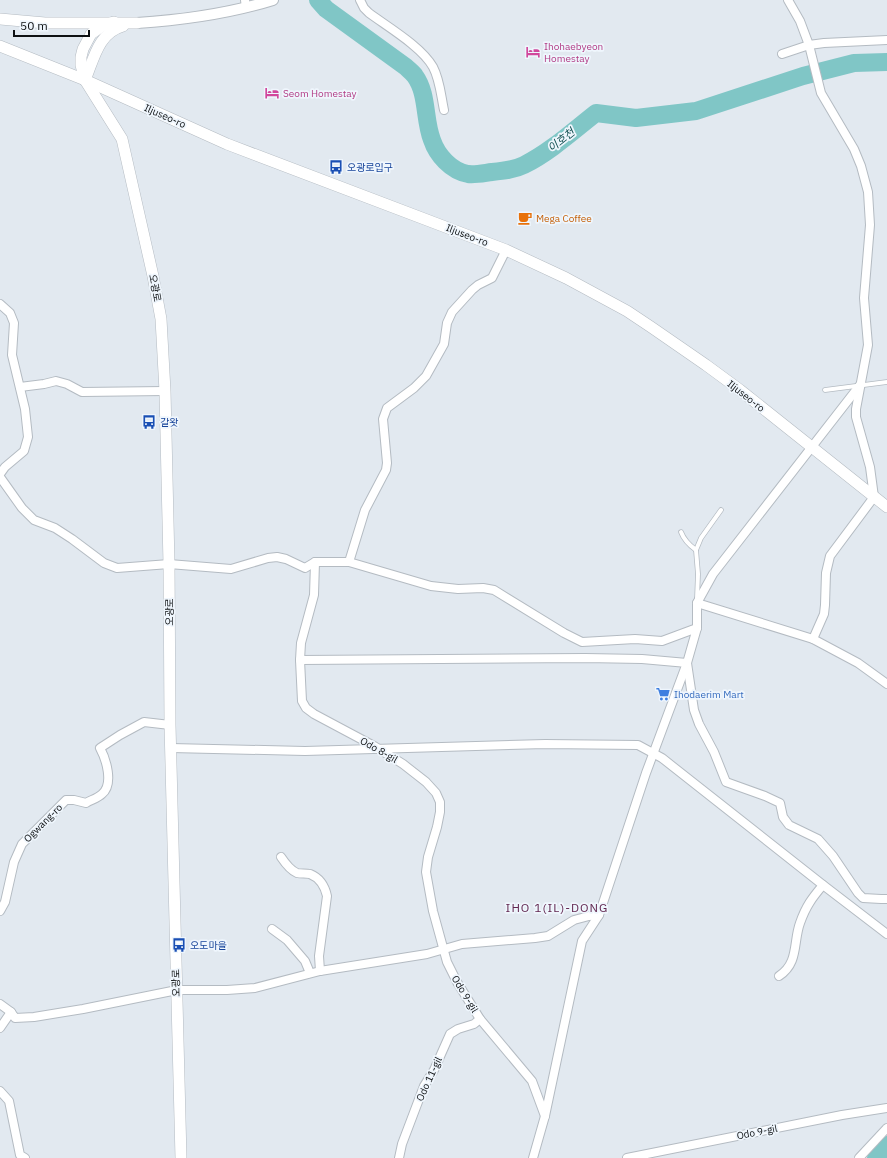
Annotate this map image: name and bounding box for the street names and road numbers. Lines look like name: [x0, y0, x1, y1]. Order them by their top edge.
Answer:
street label: Iljuseo-ro: [142, 101, 188, 131]
street label: Iljuseo-ro: [444, 221, 490, 249]
street label: 오광로: [146, 273, 164, 303]
street label: Iljuseo-ro: [725, 377, 768, 415]
street label: 오광로: [163, 598, 176, 626]
street label: Odo 8-gil: [358, 734, 400, 766]
street label: Ogwang-ro: [21, 801, 65, 845]
street label: 오광로: [169, 969, 183, 997]
street label: Odo 9-gil: [449, 973, 481, 1015]
street label: Odo 11-gil: [413, 1055, 445, 1103]
street label: Odo 9-gil: [735, 1122, 779, 1142]

